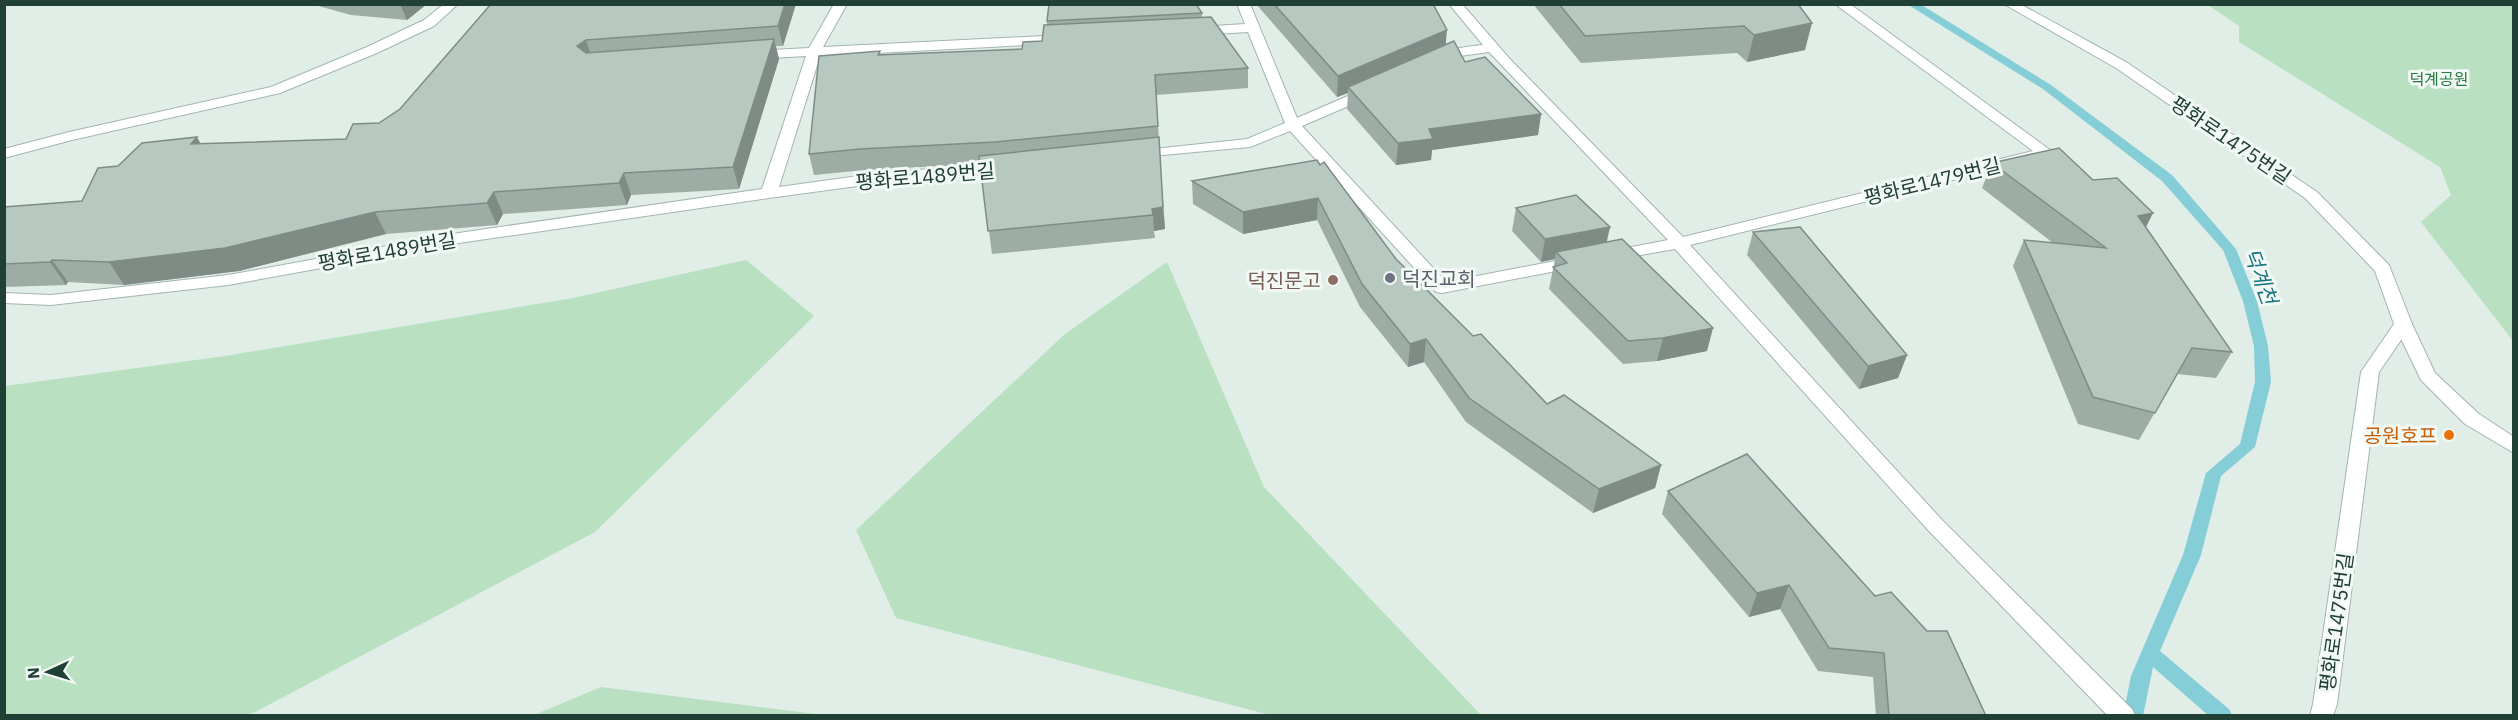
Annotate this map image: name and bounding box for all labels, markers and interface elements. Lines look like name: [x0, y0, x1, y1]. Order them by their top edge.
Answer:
park label: 덕계공원: [2410, 69, 2468, 89]
street label: 평화로1475번길: [2165, 90, 2297, 190]
street label: 평화로1479번길: [1861, 151, 2003, 211]
street label: 평화로1489번길: [854, 156, 996, 196]
street label: 평화로1489번길: [316, 226, 458, 276]
water label: 덕계천: [2238, 244, 2285, 311]
place label: 덕진교회: [1402, 265, 1476, 292]
place label: 덕진문고: [1247, 267, 1321, 294]
marker: 덕진교회: [1383, 271, 1397, 285]
marker: 덕진문고: [1326, 273, 1340, 287]
place label: 공원호프: [2363, 422, 2437, 449]
marker: 공원호프: [2442, 428, 2456, 442]
street label: 평화로1475번길: [2313, 551, 2359, 693]
north arrow: [18, 642, 78, 702]
text: N: [23, 667, 43, 680]

